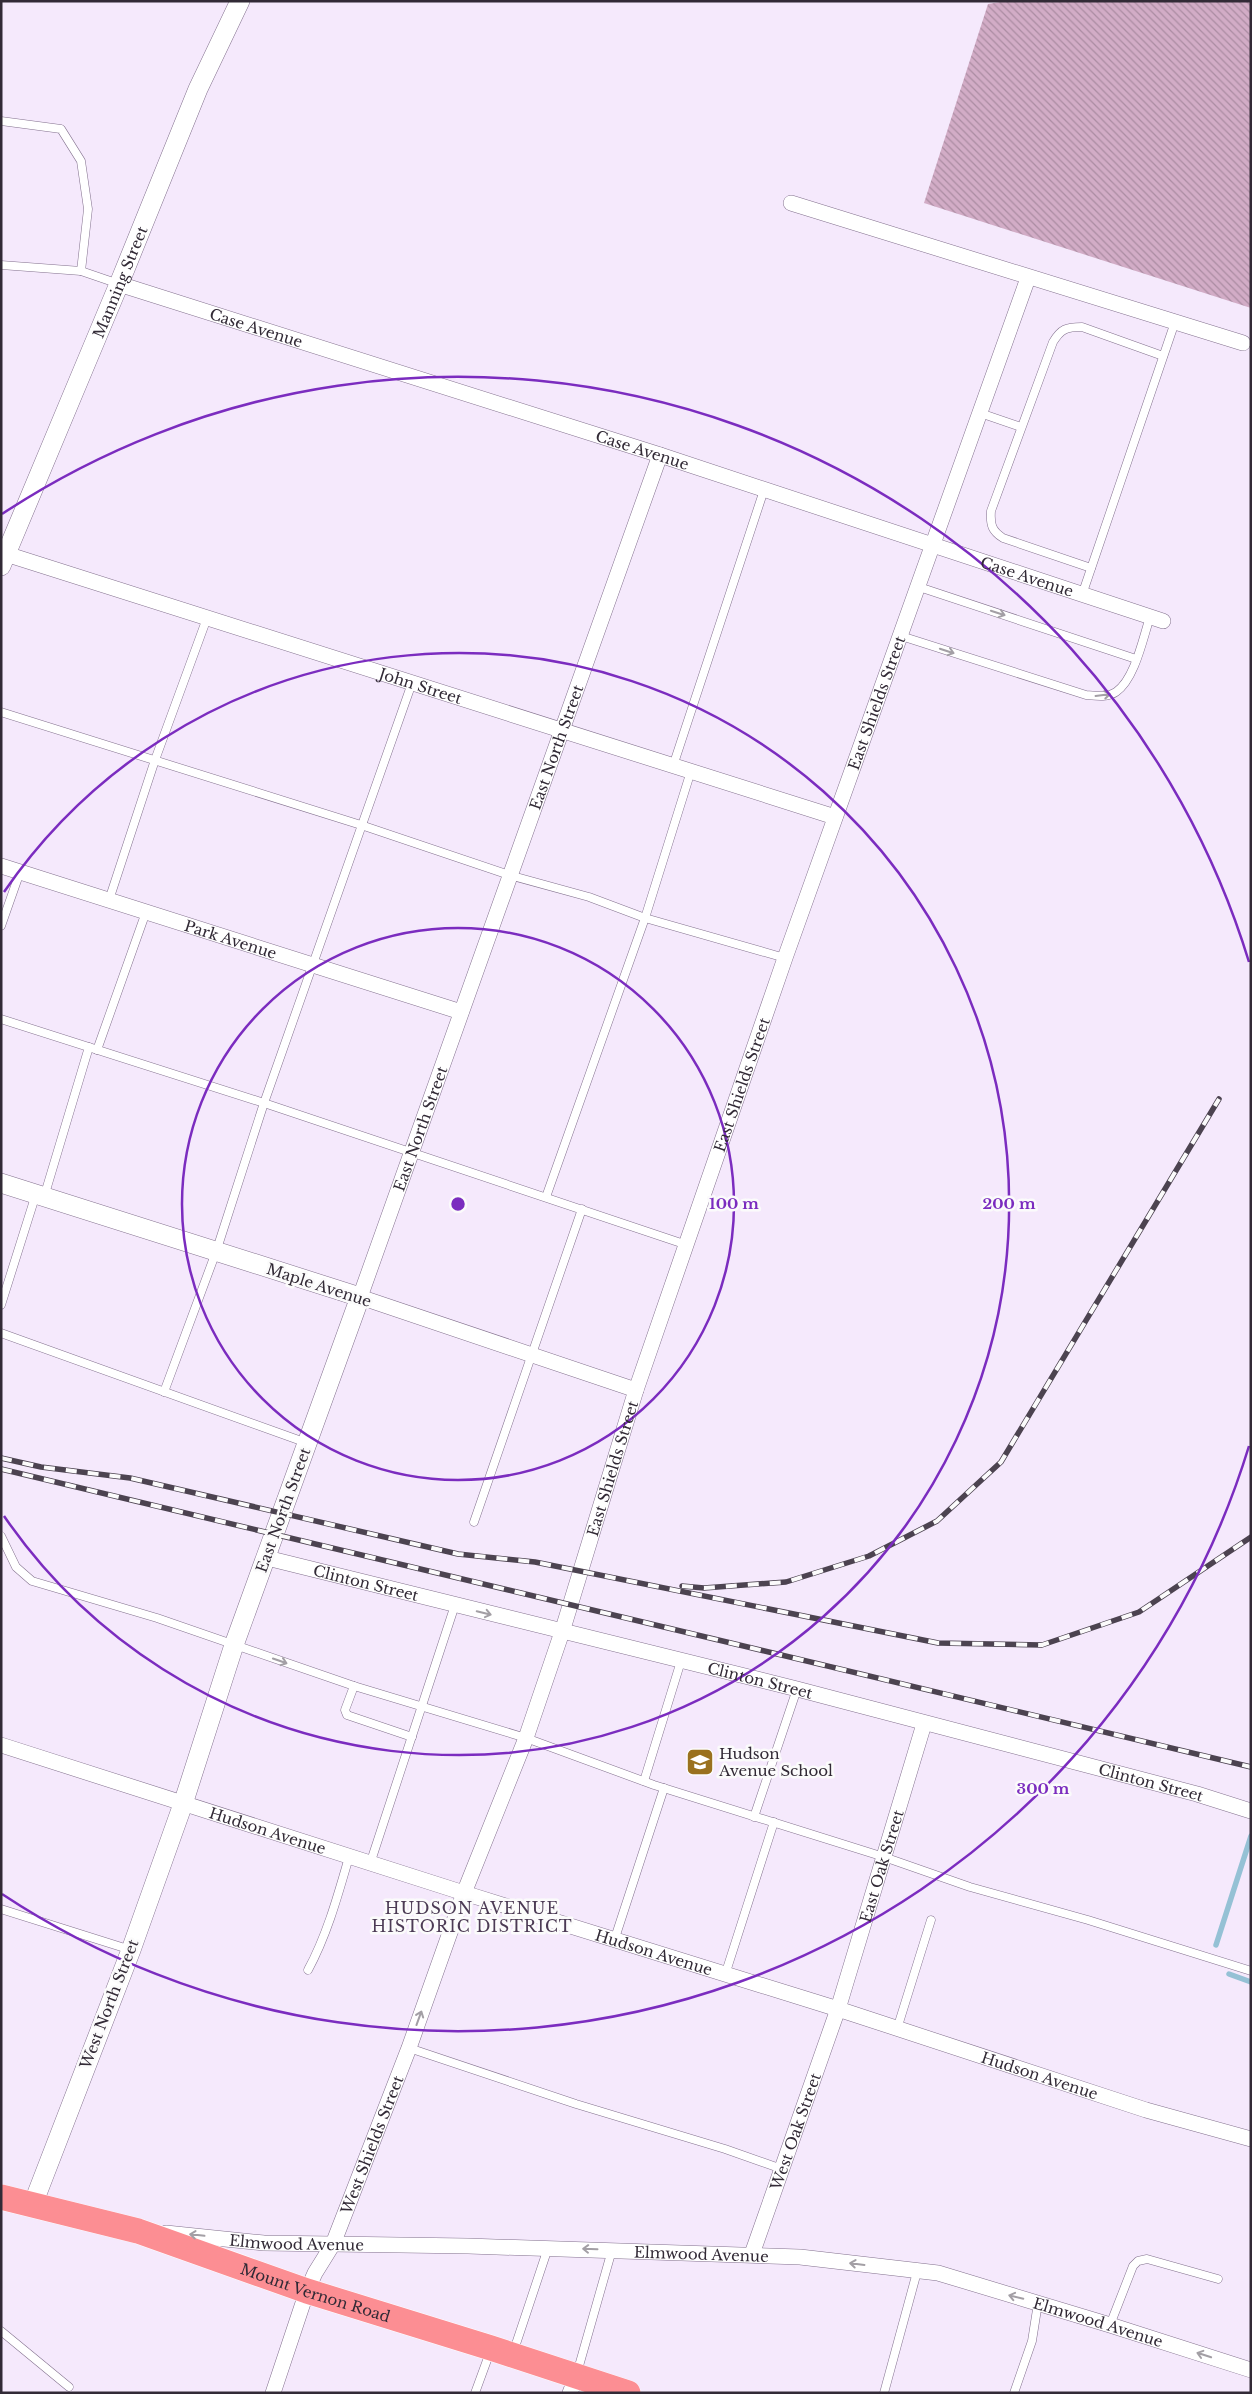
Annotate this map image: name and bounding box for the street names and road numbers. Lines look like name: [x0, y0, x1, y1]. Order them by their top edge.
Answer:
street label: Manning Street: [88, 223, 151, 340]
street label: Case Avenue: [207, 304, 305, 351]
street label: Case Avenue: [594, 426, 691, 473]
street label: Case Avenue: [978, 552, 1076, 600]
street label: East Shields Street: [844, 633, 909, 772]
street label: John Street: [375, 663, 465, 708]
street label: East North Street: [525, 682, 587, 812]
street label: Park Avenue: [182, 915, 279, 962]
street label: East Shields Street: [709, 1015, 773, 1154]
street label: East North Street: [389, 1063, 451, 1194]
street label: Maple Avenue: [264, 1259, 374, 1311]
street label: East Shields Street: [582, 1398, 642, 1539]
street label: East North Street: [252, 1445, 315, 1575]
street label: Clinton Street: [311, 1560, 421, 1605]
street label: Clinton Street: [706, 1658, 815, 1702]
street label: Clinton Street: [1097, 1759, 1206, 1805]
street label: Hudson Avenue: [207, 1803, 329, 1858]
street label: East Oak Street: [855, 1807, 907, 1925]
street label: Hudson Avenue: [593, 1925, 715, 1979]
street label: West North Street: [75, 1936, 143, 2072]
street label: Hudson Avenue: [979, 2047, 1101, 2103]
street label: West Oak Street: [765, 2070, 824, 2193]
street label: West Shields Street: [336, 2072, 407, 2217]
street label: Elmwood Avenue: [228, 2230, 364, 2254]
street label: Elmwood Avenue: [634, 2242, 769, 2265]
street label: Mount Vernon Road: [238, 2259, 393, 2326]
street label: Elmwood Avenue: [1031, 2293, 1165, 2351]

